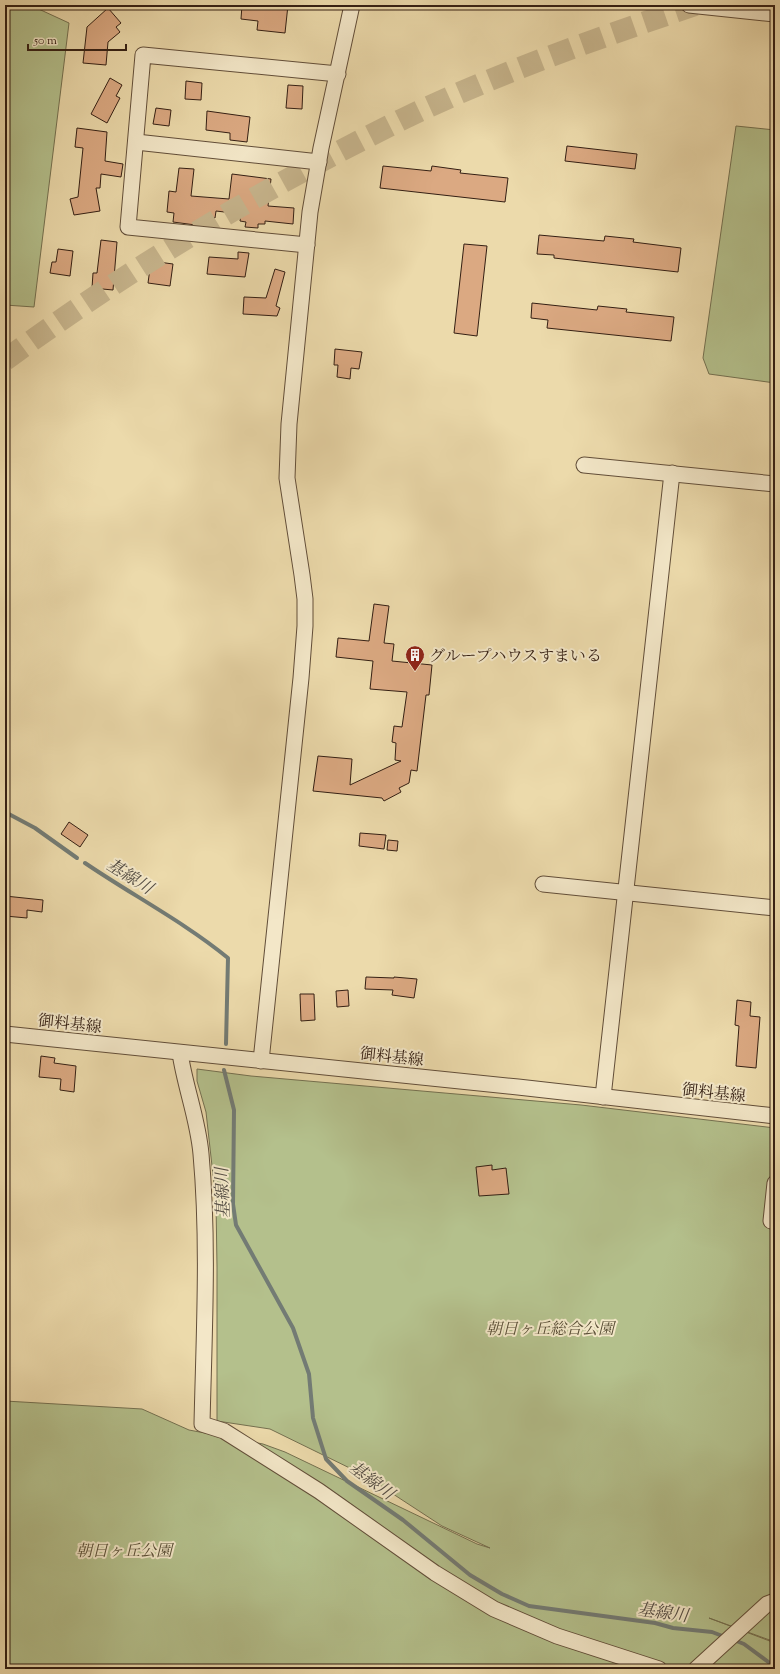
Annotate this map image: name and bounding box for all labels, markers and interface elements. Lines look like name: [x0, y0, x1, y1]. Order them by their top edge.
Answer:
scale bar: [28, 26, 126, 52]
text: 50 m: [33, 32, 57, 50]
building icon: グループハウスすまいる: [404, 644, 426, 672]
place label: グループハウスすまいる: [429, 646, 602, 669]
water label: 基線川: [101, 854, 159, 902]
street label: 御料基線: [37, 1011, 103, 1040]
street label: 御料基線: [359, 1044, 425, 1073]
street label: 御料基線: [681, 1080, 747, 1109]
water label: 基線川: [211, 1165, 237, 1219]
park label: 朝日ヶ丘総合公園: [486, 1319, 617, 1342]
water label: 基線川: [343, 1457, 400, 1508]
park label: 朝日ヶ丘公園: [76, 1541, 175, 1564]
water label: 基線川: [636, 1599, 692, 1630]

